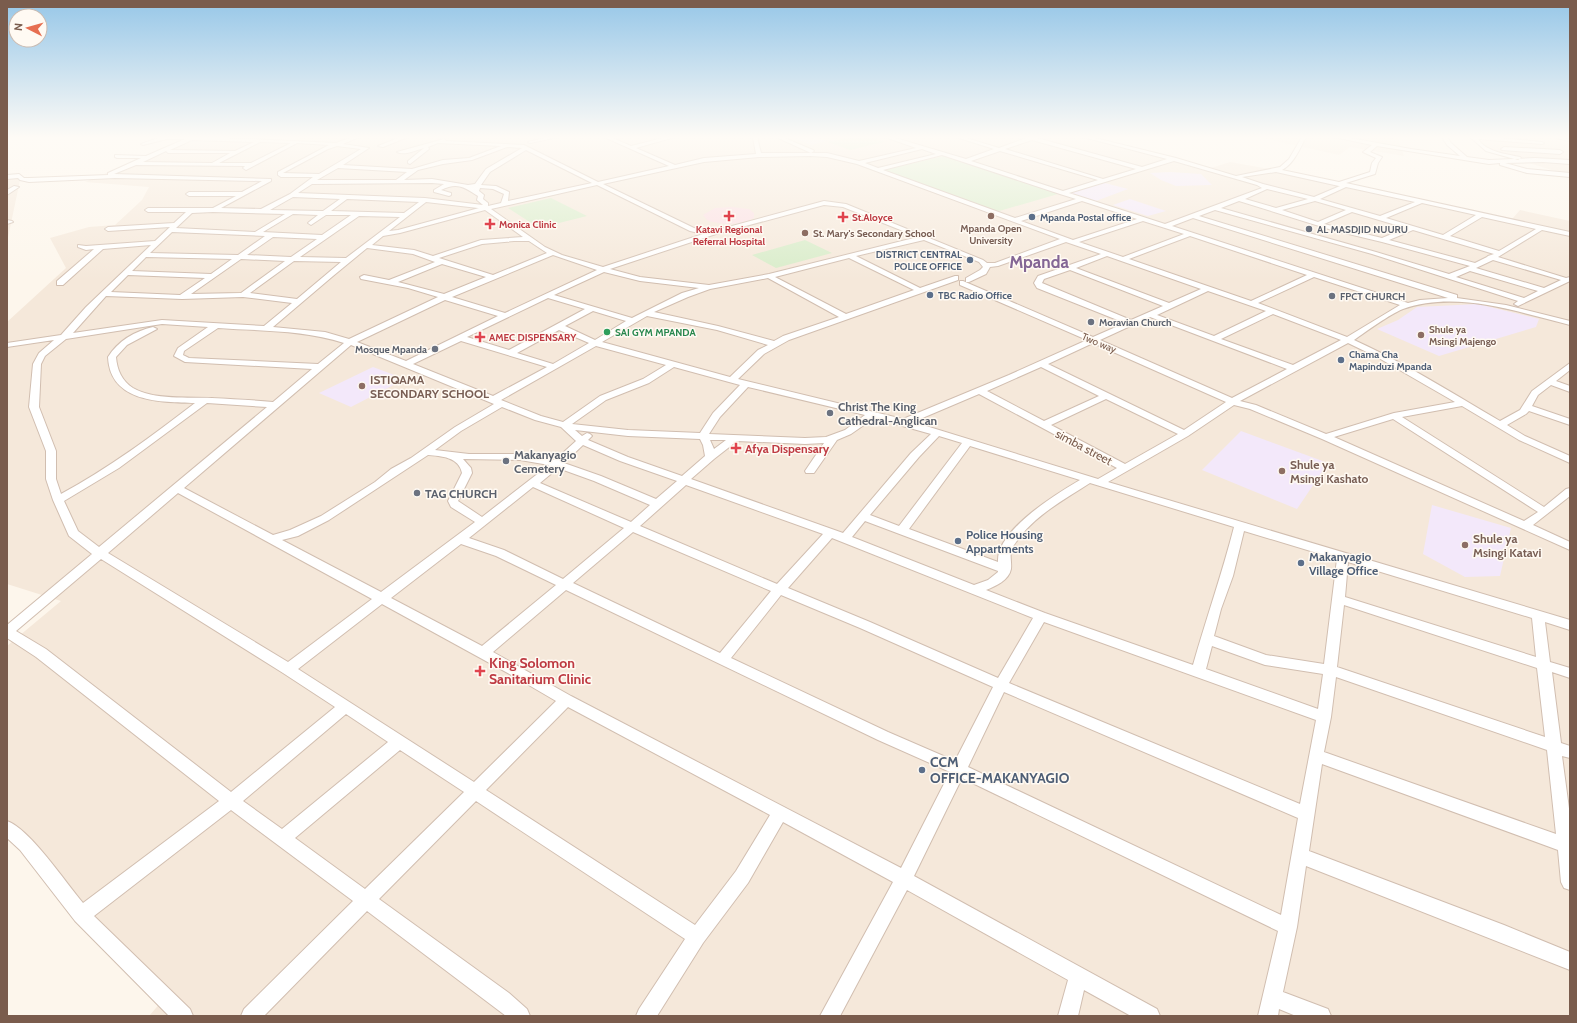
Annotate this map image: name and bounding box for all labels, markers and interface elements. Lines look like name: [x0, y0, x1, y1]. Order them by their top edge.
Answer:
north arrow: [8, 8, 48, 48]
text: N: [11, 22, 25, 32]
marker: Katavi Regional Referral Hospital: [723, 210, 735, 222]
marker: St.Aloyce: [837, 211, 849, 223]
place label: St.Aloyce: [852, 211, 893, 224]
marker: Mpanda Open University: [986, 211, 996, 221]
place label: Mpanda Postal office: [1040, 211, 1131, 224]
marker: Mpanda Postal office: [1027, 212, 1037, 222]
marker: Monica Clinic: [484, 218, 496, 230]
place label: Monica Clinic: [499, 218, 557, 231]
place label: Mpanda Open University: [960, 222, 1022, 247]
place label: Katavi Regional Referral Hospital: [693, 223, 766, 248]
place label: AL MASDJID NUURU: [1317, 223, 1408, 236]
marker: AL MASDJID NUURU: [1304, 224, 1314, 234]
place label: St. Mary's Secondary School: [813, 227, 935, 240]
marker: St. Mary's Secondary School: [800, 228, 810, 238]
place label: DISTRICT CENTRAL POLICE OFFICE: [876, 248, 962, 273]
district label: Mpanda: [1009, 252, 1069, 272]
marker: DISTRICT CENTRAL POLICE OFFICE: [965, 255, 975, 265]
place label: TBC Radio Office: [938, 289, 1012, 302]
marker: TBC Radio Office: [925, 290, 935, 300]
place label: FPCT CHURCH: [1340, 290, 1405, 303]
marker: FPCT CHURCH: [1327, 291, 1337, 301]
place label: Moravian Church: [1099, 316, 1171, 329]
marker: Moravian Church: [1086, 317, 1096, 327]
place label: Shule ya Msingi Majengo: [1429, 323, 1497, 348]
place label: SAI GYM MPANDA: [615, 326, 696, 339]
marker: SAI GYM MPANDA: [602, 327, 612, 337]
street label: Two way: [1080, 330, 1118, 356]
marker: Shule ya Msingi Majengo: [1416, 330, 1426, 340]
marker: AMEC DISPENSARY: [474, 331, 486, 343]
place label: AMEC DISPENSARY: [489, 331, 577, 344]
place label: Mosque Mpanda: [355, 343, 427, 356]
marker: Mosque Mpanda: [430, 344, 440, 354]
place label: Chama Cha Mapinduzi Mpanda: [1349, 348, 1432, 373]
marker: Chama Cha Mapinduzi Mpanda: [1336, 355, 1346, 365]
place label: ISTIQAMA SECONDARY SCHOOL: [370, 372, 489, 401]
marker: ISTIQAMA SECONDARY SCHOOL: [357, 381, 367, 391]
place label: Christ The King Cathedral-Anglican: [838, 399, 937, 428]
marker: Christ The King Cathedral-Anglican: [825, 408, 835, 418]
street label: simba street: [1053, 426, 1115, 468]
place label: Afya Dispensary: [745, 441, 830, 456]
marker: Afya Dispensary: [730, 442, 742, 454]
place label: Makanyagio Cemetery: [514, 447, 577, 476]
marker: Makanyagio Cemetery: [501, 456, 511, 466]
place label: Shule ya Msingi Kashato: [1290, 457, 1369, 486]
marker: Shule ya Msingi Kashato: [1277, 466, 1287, 476]
place label: TAG CHURCH: [425, 486, 497, 501]
marker: TAG CHURCH: [412, 488, 422, 498]
place label: Police Housing Appartments: [966, 527, 1043, 556]
place label: Shule ya Msingi Katavi: [1473, 531, 1542, 560]
marker: Police Housing Appartments: [953, 536, 963, 546]
marker: Shule ya Msingi Katavi: [1460, 540, 1470, 550]
place label: Makanyagio Village Office: [1309, 549, 1378, 578]
marker: Makanyagio Village Office: [1296, 558, 1306, 568]
place label: King Solomon Sanitarium Clinic: [489, 654, 592, 688]
marker: King Solomon Sanitarium Clinic: [474, 665, 486, 677]
place label: CCM OFFICE-MAKANYAGIO: [930, 753, 1070, 787]
marker: CCM OFFICE-MAKANYAGIO: [917, 765, 927, 775]

